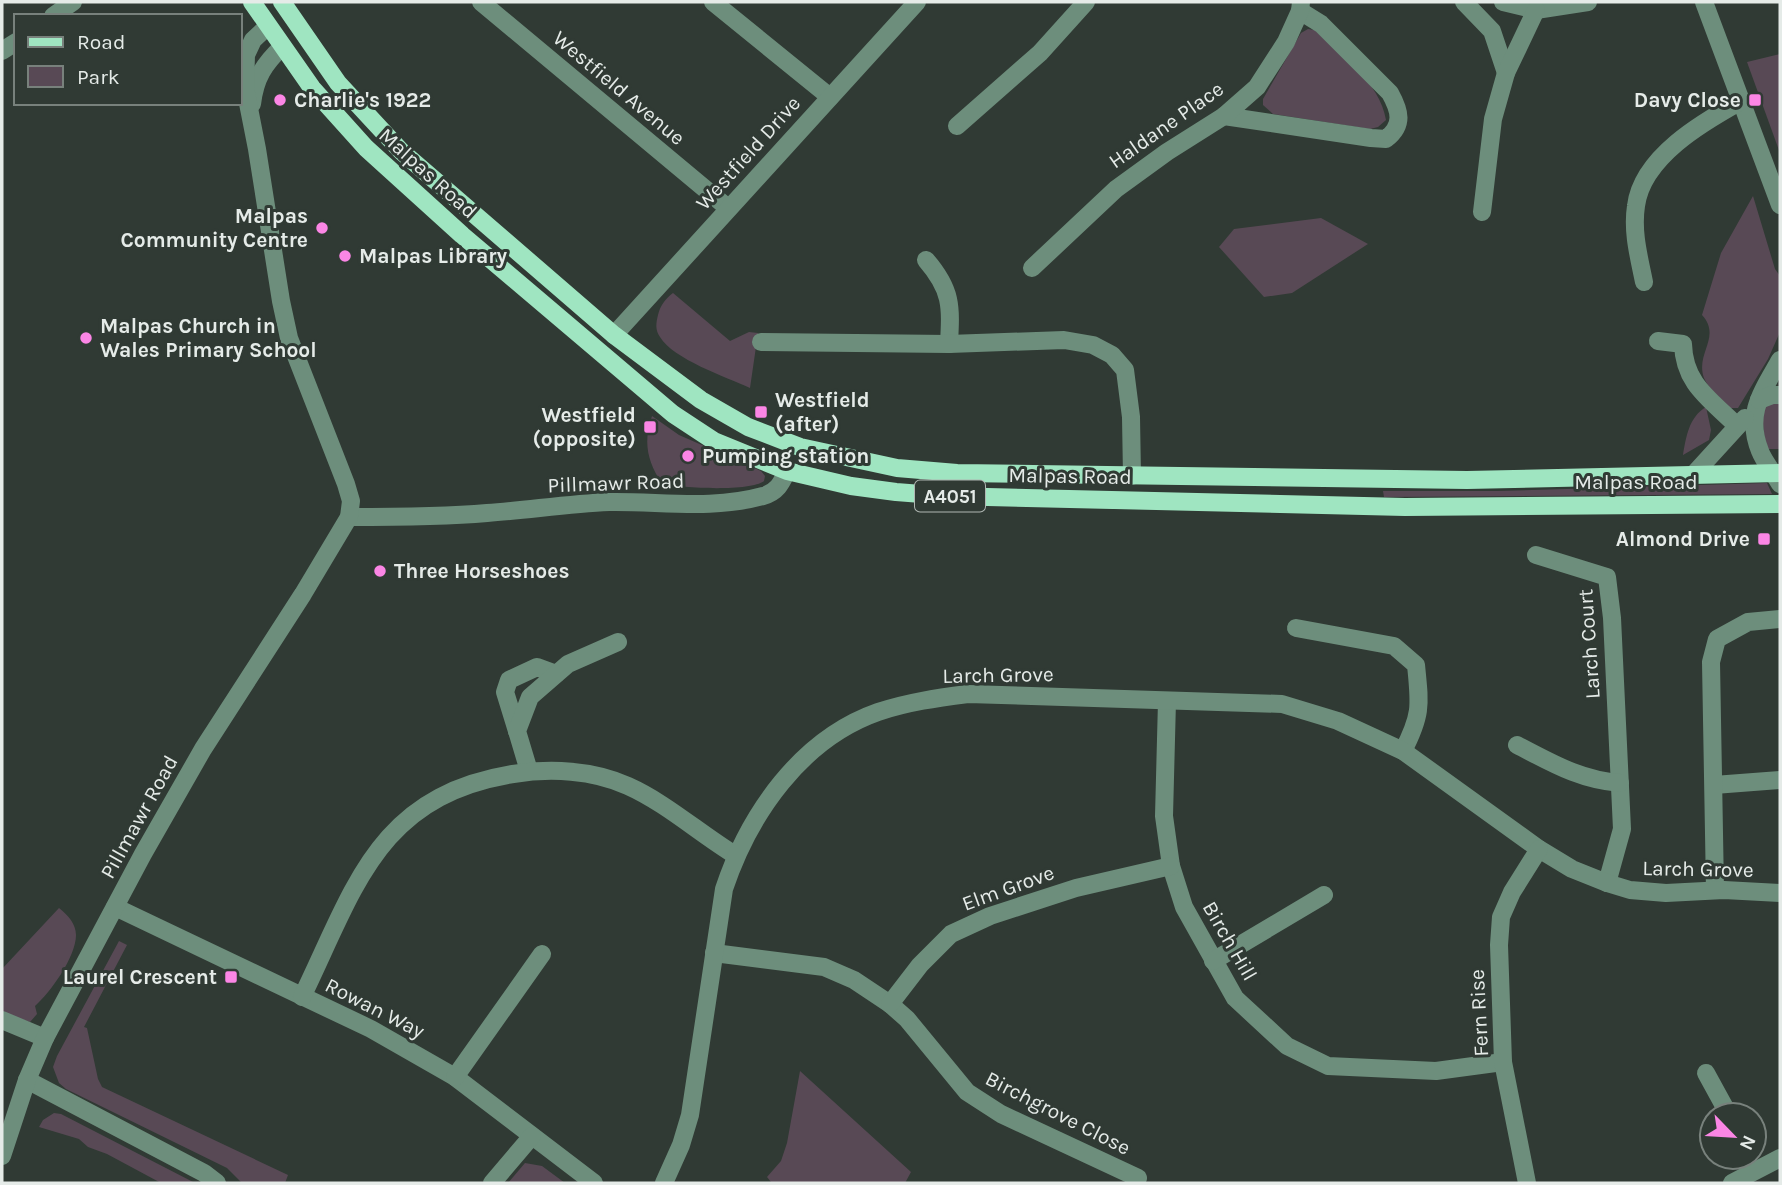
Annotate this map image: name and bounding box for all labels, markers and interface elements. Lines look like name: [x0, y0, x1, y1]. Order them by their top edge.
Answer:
legend: [14, 14, 242, 105]
street label: Westfield Avenue: [548, 26, 690, 150]
text: Road: [77, 30, 125, 54]
text: Park: [77, 65, 120, 89]
street label: Haldane Place: [1104, 77, 1228, 173]
place label: Charlie's 1922: [294, 88, 431, 112]
place label: Davy Close: [1634, 88, 1741, 112]
street label: Westfield Drive: [691, 91, 805, 215]
marker: Charlie's 1922: [272, 92, 288, 108]
marker: Davy Close: [1747, 92, 1763, 108]
street label: Malpas Road: [374, 123, 482, 223]
place label: Malpas Community Centre: [120, 204, 308, 252]
marker: Malpas Community Centre: [314, 220, 330, 236]
place label: Malpas Library: [359, 244, 507, 268]
marker: Malpas Library: [337, 248, 353, 264]
place label: Malpas Church in Wales Primary School: [100, 314, 317, 362]
marker: Malpas Church in Wales Primary School: [78, 330, 94, 346]
place label: Westfield (after): [775, 388, 870, 436]
place label: Westfield (opposite): [532, 403, 636, 451]
marker: Westfield (after): [753, 404, 769, 420]
marker: Westfield (opposite): [642, 419, 658, 435]
place label: Pumping station: [702, 444, 869, 468]
marker: Pumping station: [680, 448, 696, 464]
street label: Malpas Road: [1008, 463, 1132, 489]
street label: Pillmawr Road: [547, 469, 685, 497]
street label: Malpas Road: [1574, 470, 1698, 494]
road number: A4051: [915, 481, 985, 512]
place label: Almond Drive: [1616, 527, 1750, 551]
marker: Almond Drive: [1756, 531, 1772, 547]
place label: Three Horseshoes: [394, 559, 569, 583]
marker: Three Horseshoes: [372, 563, 388, 579]
street label: Larch Court: [1573, 588, 1605, 700]
street label: Larch Grove: [942, 662, 1054, 688]
street label: Pillmawr Road: [95, 751, 183, 883]
street label: Larch Grove: [1642, 856, 1754, 882]
street label: Elm Grove: [959, 860, 1057, 916]
street label: Birch Hill: [1198, 897, 1262, 985]
place label: Laurel Crescent: [63, 965, 217, 989]
marker: Laurel Crescent: [223, 969, 239, 985]
street label: Fern Rise: [1465, 969, 1493, 1057]
street label: Rowan Way: [321, 973, 429, 1043]
street label: Birchgrove Close: [981, 1066, 1135, 1160]
north arrow: [1698, 1101, 1768, 1171]
text: N: [1735, 1132, 1760, 1154]

